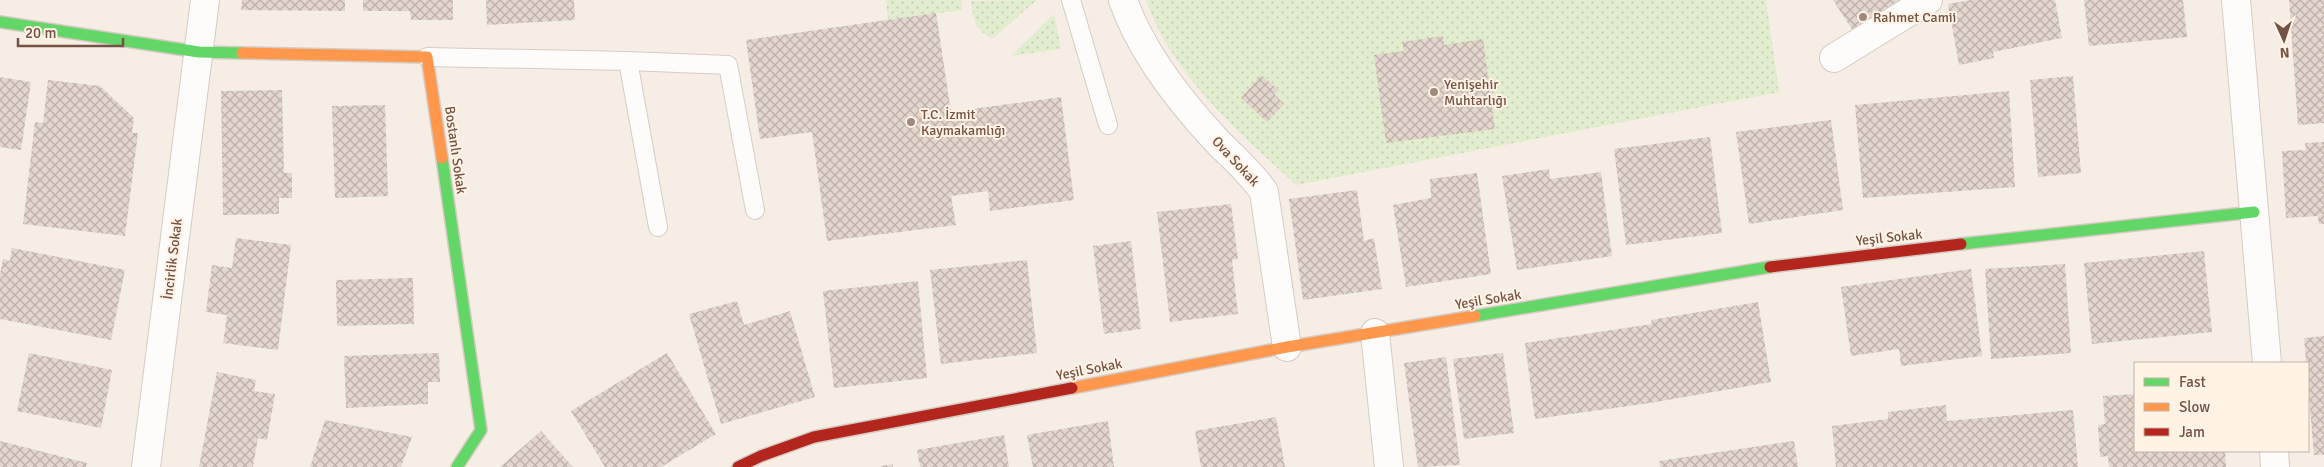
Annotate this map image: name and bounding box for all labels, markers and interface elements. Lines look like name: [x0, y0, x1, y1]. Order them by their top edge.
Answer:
place label: Rahmet Camii: [1873, 9, 1956, 26]
marker: Rahmet Camii: [1857, 11, 1869, 23]
scale bar: [18, 15, 122, 47]
north arrow: [2259, 15, 2309, 65]
text: 20 m: [25, 24, 56, 42]
text: N: [2279, 44, 2290, 61]
place label: Yenişehir Muhtarlığı: [1444, 76, 1507, 109]
marker: Yenişehir Muhtarlığı: [1428, 86, 1440, 98]
street label: Bostanlı Sokak: [441, 105, 470, 195]
place label: T.C. İzmit Kaymakamlığı: [921, 106, 1005, 139]
marker: T.C. İzmit Kaymakamlığı: [905, 116, 917, 128]
street label: Ova Sokak: [1208, 133, 1263, 190]
street label: İncirlik Sokak: [159, 218, 186, 301]
street label: Yeşil Sokak: [1855, 226, 1923, 249]
street label: Yeşil Sokak: [1454, 286, 1522, 313]
street label: Yeşil Sokak: [1055, 355, 1123, 384]
legend: [2134, 362, 2309, 452]
text: Fast: [2179, 373, 2206, 391]
text: Slow: [2179, 398, 2210, 416]
text: Jam: [2179, 423, 2205, 441]

